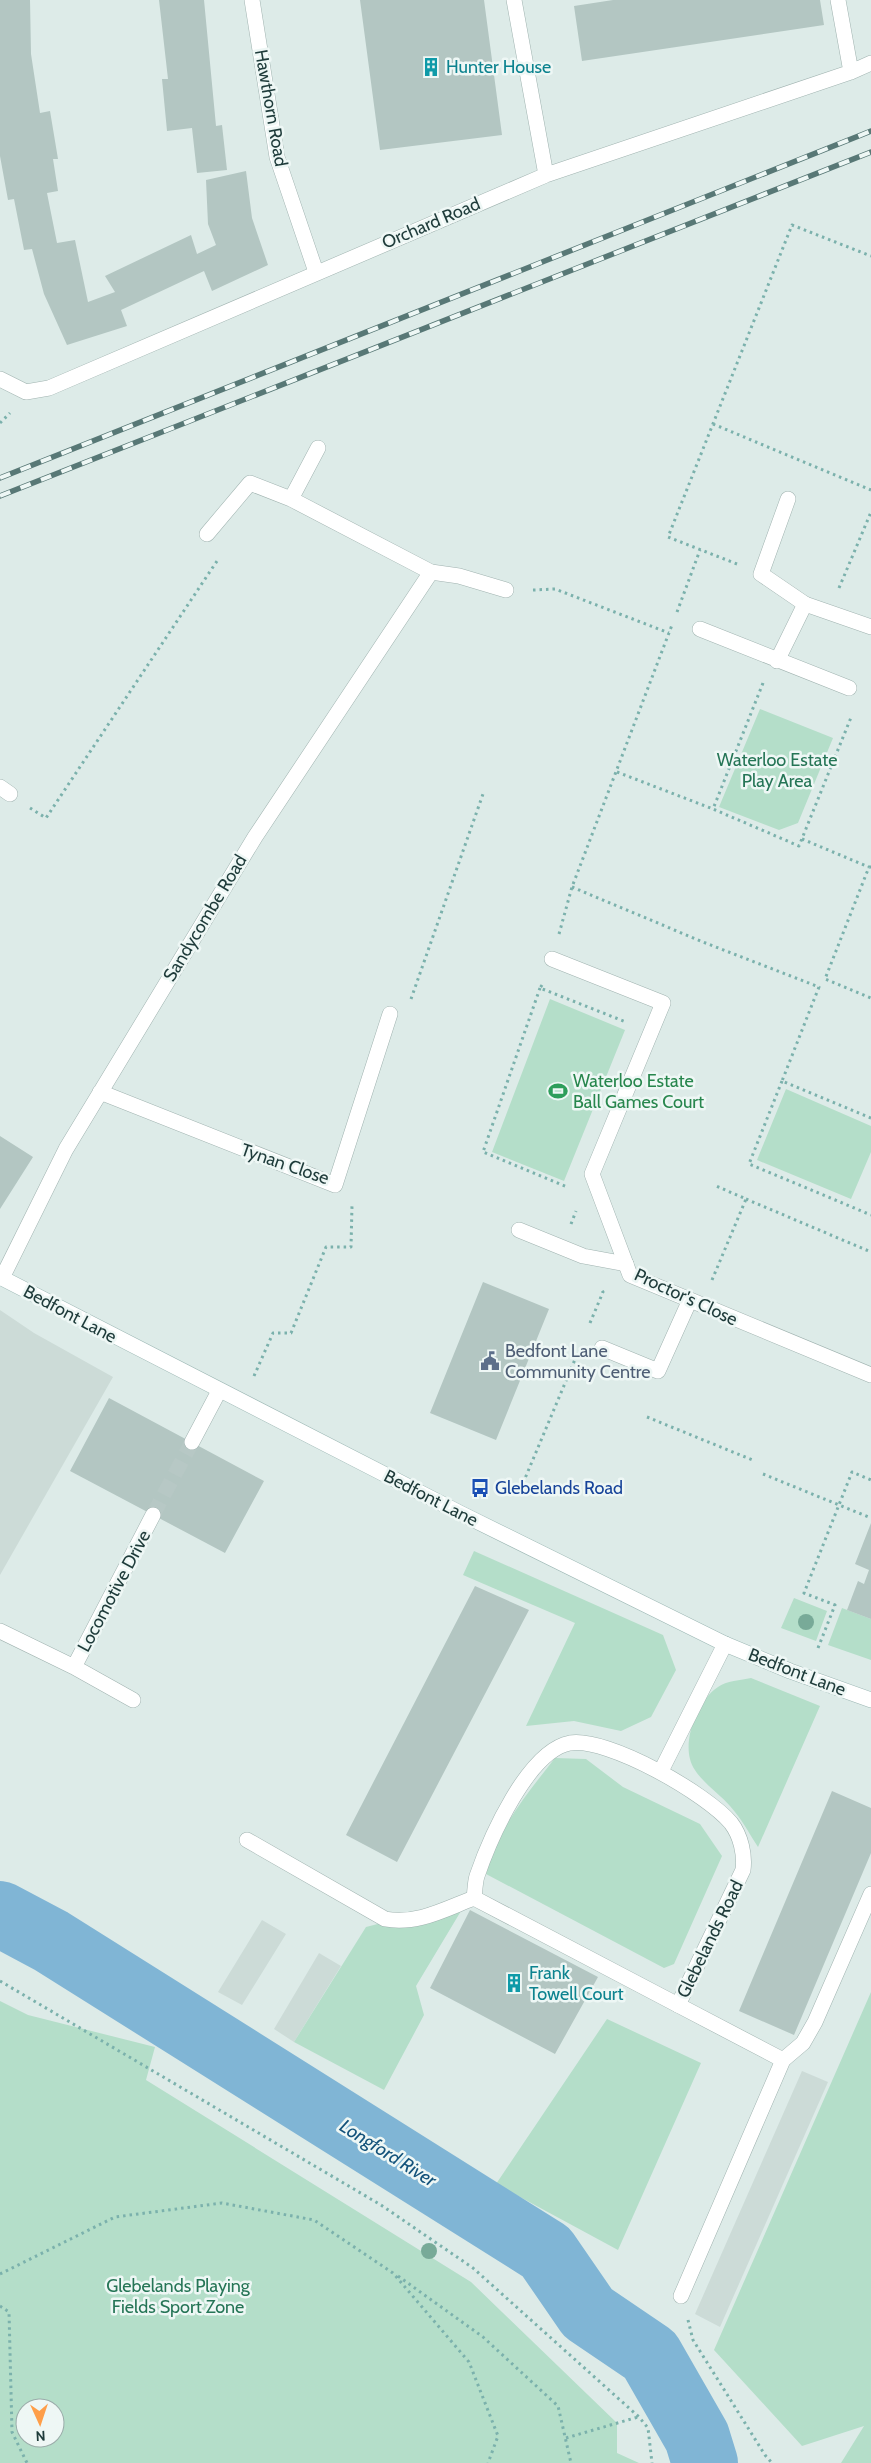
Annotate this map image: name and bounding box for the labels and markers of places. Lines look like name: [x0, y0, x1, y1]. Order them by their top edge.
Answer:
building icon: Hunter House: [420, 56, 442, 78]
place label: Hunter House: [446, 56, 551, 78]
place label: Waterloo Estate Ball Games Court: [573, 1070, 704, 1113]
sports icon: Waterloo Estate Ball Games Court: [547, 1080, 569, 1102]
place label: Bedfont Lane Community Centre: [505, 1340, 651, 1383]
public building icon: Bedfont Lane Community Centre: [479, 1350, 501, 1372]
bus stop icon: Glebelands Road: [469, 1477, 491, 1499]
place label: Glebelands Road: [495, 1477, 623, 1499]
place label: Frank Towell Court: [529, 1962, 624, 2005]
building icon: Frank Towell Court: [503, 1972, 525, 1994]

